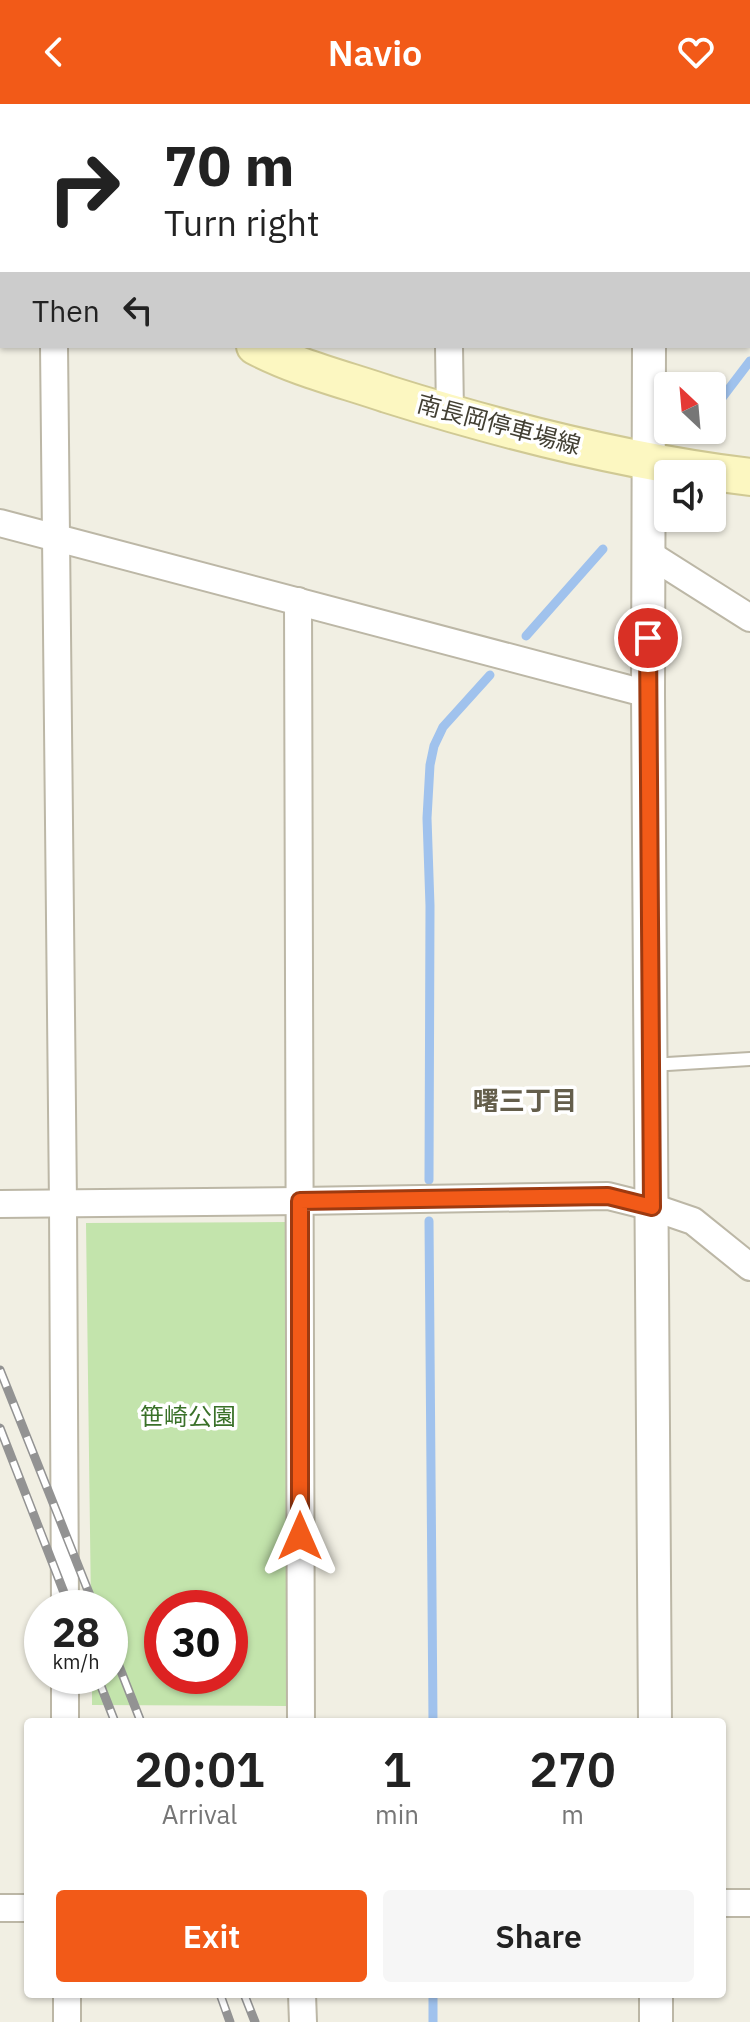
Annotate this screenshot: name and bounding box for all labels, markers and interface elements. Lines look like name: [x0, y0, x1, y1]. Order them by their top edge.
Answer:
text: Navio: [328, 29, 422, 76]
icon: back: [32, 30, 76, 74]
icon: heart: [674, 30, 718, 74]
text: 70 m: [164, 129, 294, 201]
icon: right: [32, 136, 136, 240]
text: Turn right: [164, 199, 320, 246]
icon: left: [116, 288, 160, 332]
text: Then: [32, 291, 100, 330]
north arrow: [654, 372, 726, 444]
map controls: [654, 372, 726, 532]
street label: 南長岡停車場線: [414, 387, 584, 461]
button: sound: [654, 460, 726, 532]
pin: [614, 604, 682, 672]
icon: arrive: [626, 616, 670, 660]
district label: 曙三丁目: [473, 1083, 577, 1117]
park label: 笹崎公園: [140, 1400, 236, 1432]
position arrow: [258, 1494, 342, 1578]
speed limit sign: 30: [144, 1590, 248, 1694]
text: 28: [52, 1606, 100, 1658]
text: km/h: [52, 1648, 100, 1675]
text: 20:01: [134, 1738, 265, 1800]
text: 1: [383, 1738, 411, 1800]
text: 270: [529, 1738, 616, 1800]
text: Arrival: [162, 1797, 237, 1831]
text: min: [375, 1797, 419, 1831]
text: m: [561, 1797, 584, 1831]
button: Exit: [56, 1890, 367, 1982]
button: Share: [383, 1890, 694, 1982]

